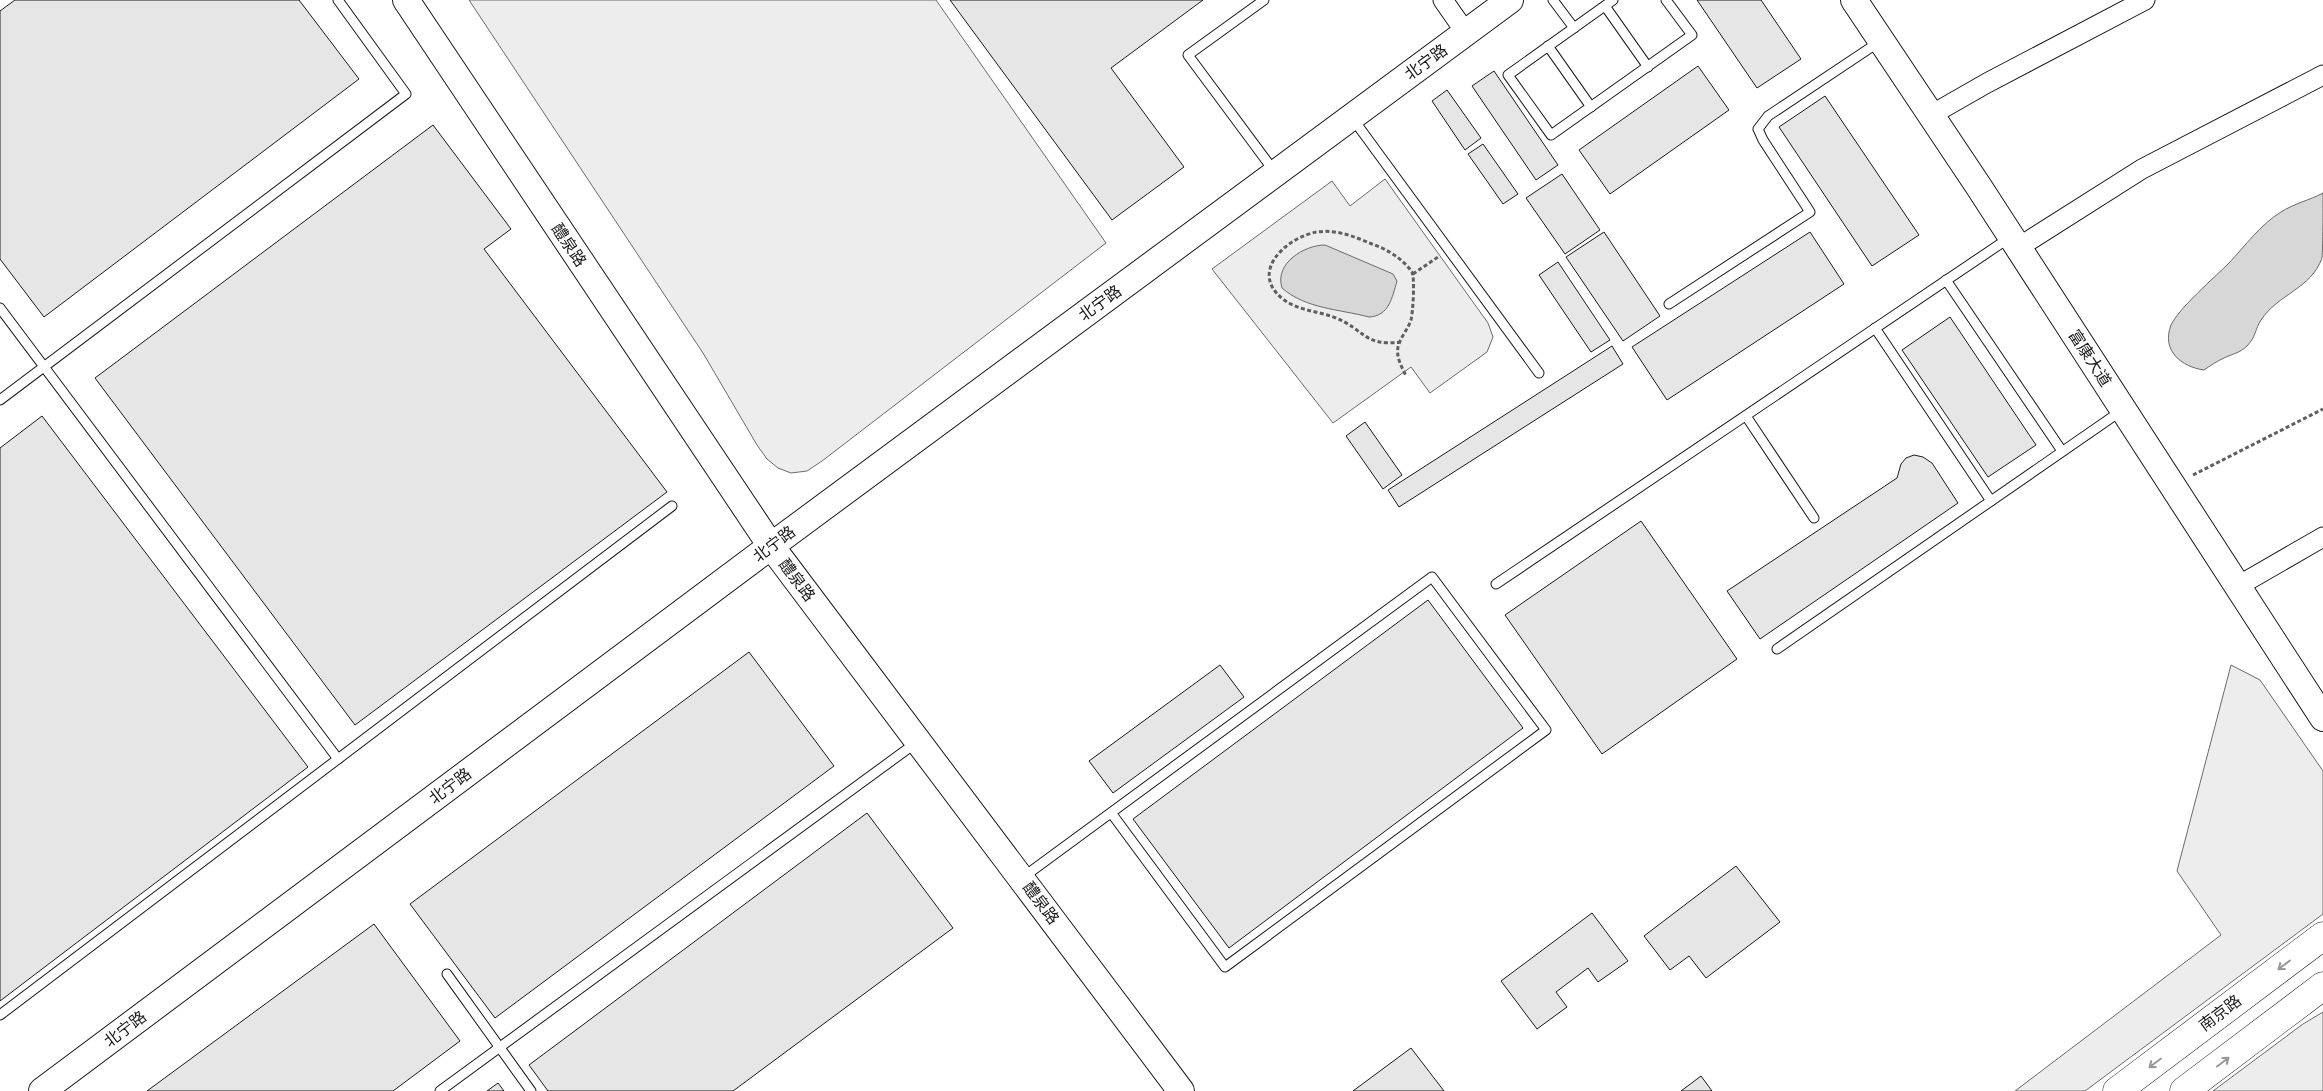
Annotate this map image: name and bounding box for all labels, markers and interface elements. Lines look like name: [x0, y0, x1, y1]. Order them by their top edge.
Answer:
street label: 北宁路: [1401, 40, 1451, 84]
street label: 醴泉路: [548, 220, 590, 270]
street label: 北宁路: [1075, 281, 1125, 325]
street label: 富康大道: [2065, 326, 2115, 390]
street label: 北宁路: [749, 522, 799, 566]
street label: 醴泉路: [775, 555, 819, 605]
street label: 北宁路: [425, 764, 475, 808]
street label: 醴泉路: [1019, 878, 1063, 928]
one-way arrow: [2277, 960, 2291, 970]
street label: 南京路: [2195, 991, 2245, 1035]
street label: 北宁路: [100, 1007, 150, 1051]
one-way arrow: [2216, 1056, 2229, 1067]
one-way arrow: [2148, 1057, 2161, 1068]

